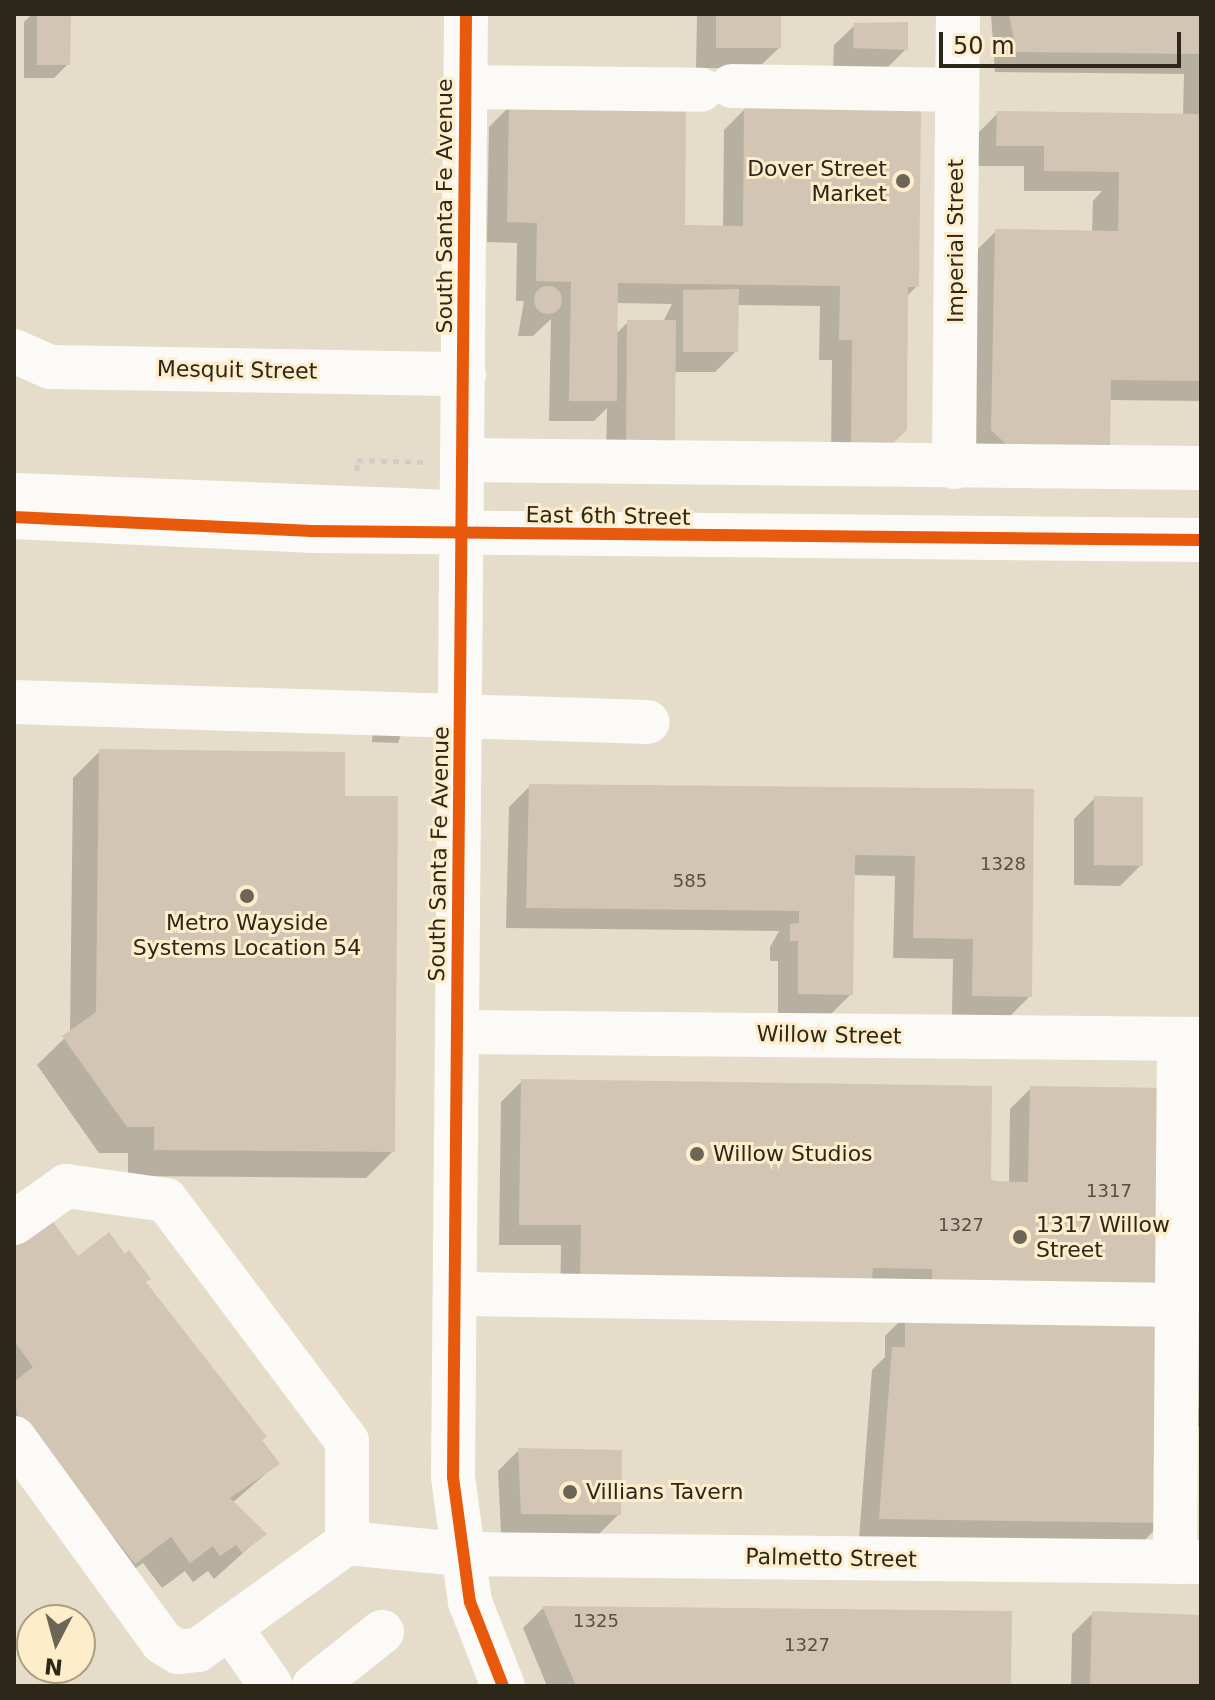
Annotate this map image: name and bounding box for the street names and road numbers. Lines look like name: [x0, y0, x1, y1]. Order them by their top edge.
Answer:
street label: South Santa Fe Avenue: [432, 78, 458, 334]
street label: Imperial Street: [943, 159, 969, 323]
street label: Mesquit Street: [157, 355, 317, 385]
street label: East 6th Street: [525, 501, 691, 531]
street label: South Santa Fe Avenue: [424, 726, 454, 982]
street label: Willow Street: [756, 1021, 902, 1049]
street label: Palmetto Street: [745, 1543, 917, 1573]

